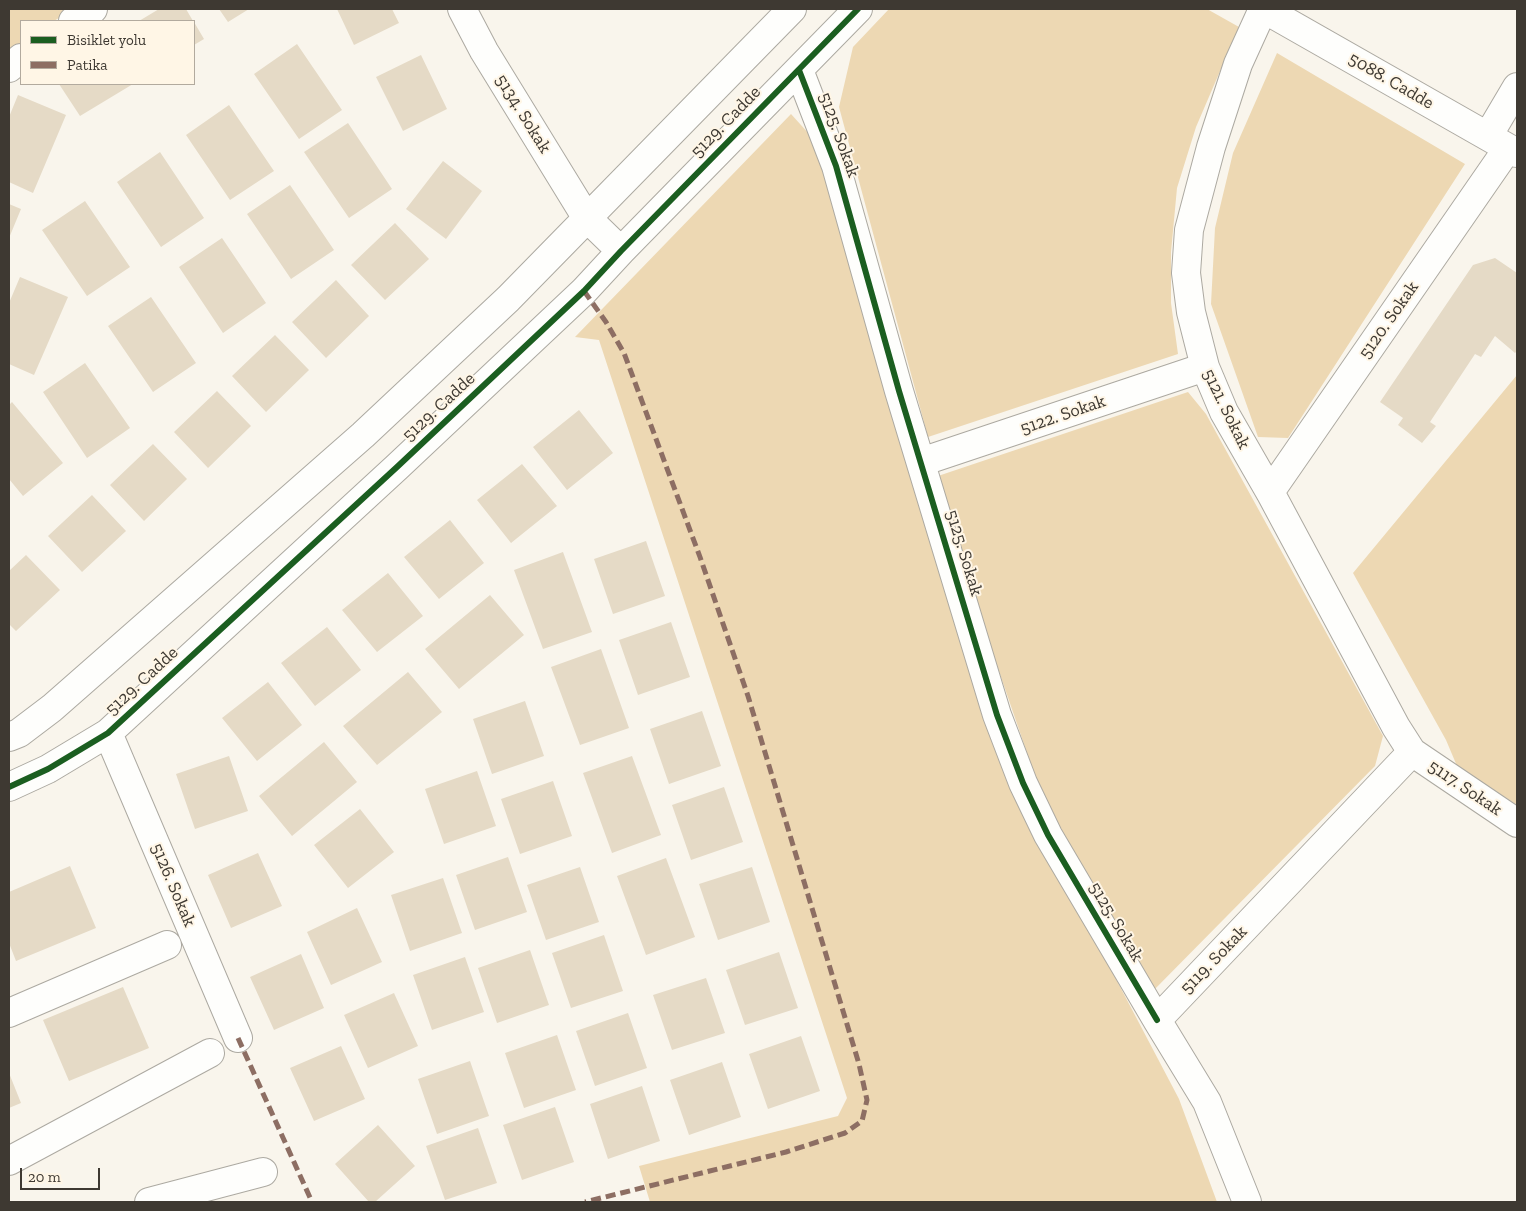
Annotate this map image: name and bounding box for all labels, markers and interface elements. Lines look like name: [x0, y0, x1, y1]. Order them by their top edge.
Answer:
legend: [20, 20, 195, 85]
text: Bisiklet yolu: [67, 31, 146, 49]
street label: 5088. Cadde: [1344, 48, 1438, 114]
text: Patika: [67, 56, 108, 74]
street label: 5134. Sokak: [490, 71, 556, 157]
street label: 5129. Cadde: [686, 82, 766, 162]
street label: 5125. Sokak: [814, 90, 864, 180]
street label: 5120. Sokak: [1354, 277, 1424, 363]
street label: 5121. Sokak: [1197, 365, 1255, 453]
street label: 5129. Cadde: [398, 368, 480, 446]
street label: 5122. Sokak: [1017, 390, 1109, 440]
street label: 5125. Sokak: [941, 507, 987, 599]
street label: 5129. Cadde: [101, 642, 183, 720]
street label: 5117. Sokak: [1424, 755, 1506, 821]
street label: 5126. Sokak: [146, 840, 200, 930]
street label: 5125. Sokak: [1084, 878, 1148, 966]
street label: 5119. Sokak: [1176, 921, 1252, 999]
scale bar: [22, 1158, 102, 1190]
text: 20 m: [28, 1168, 61, 1186]

